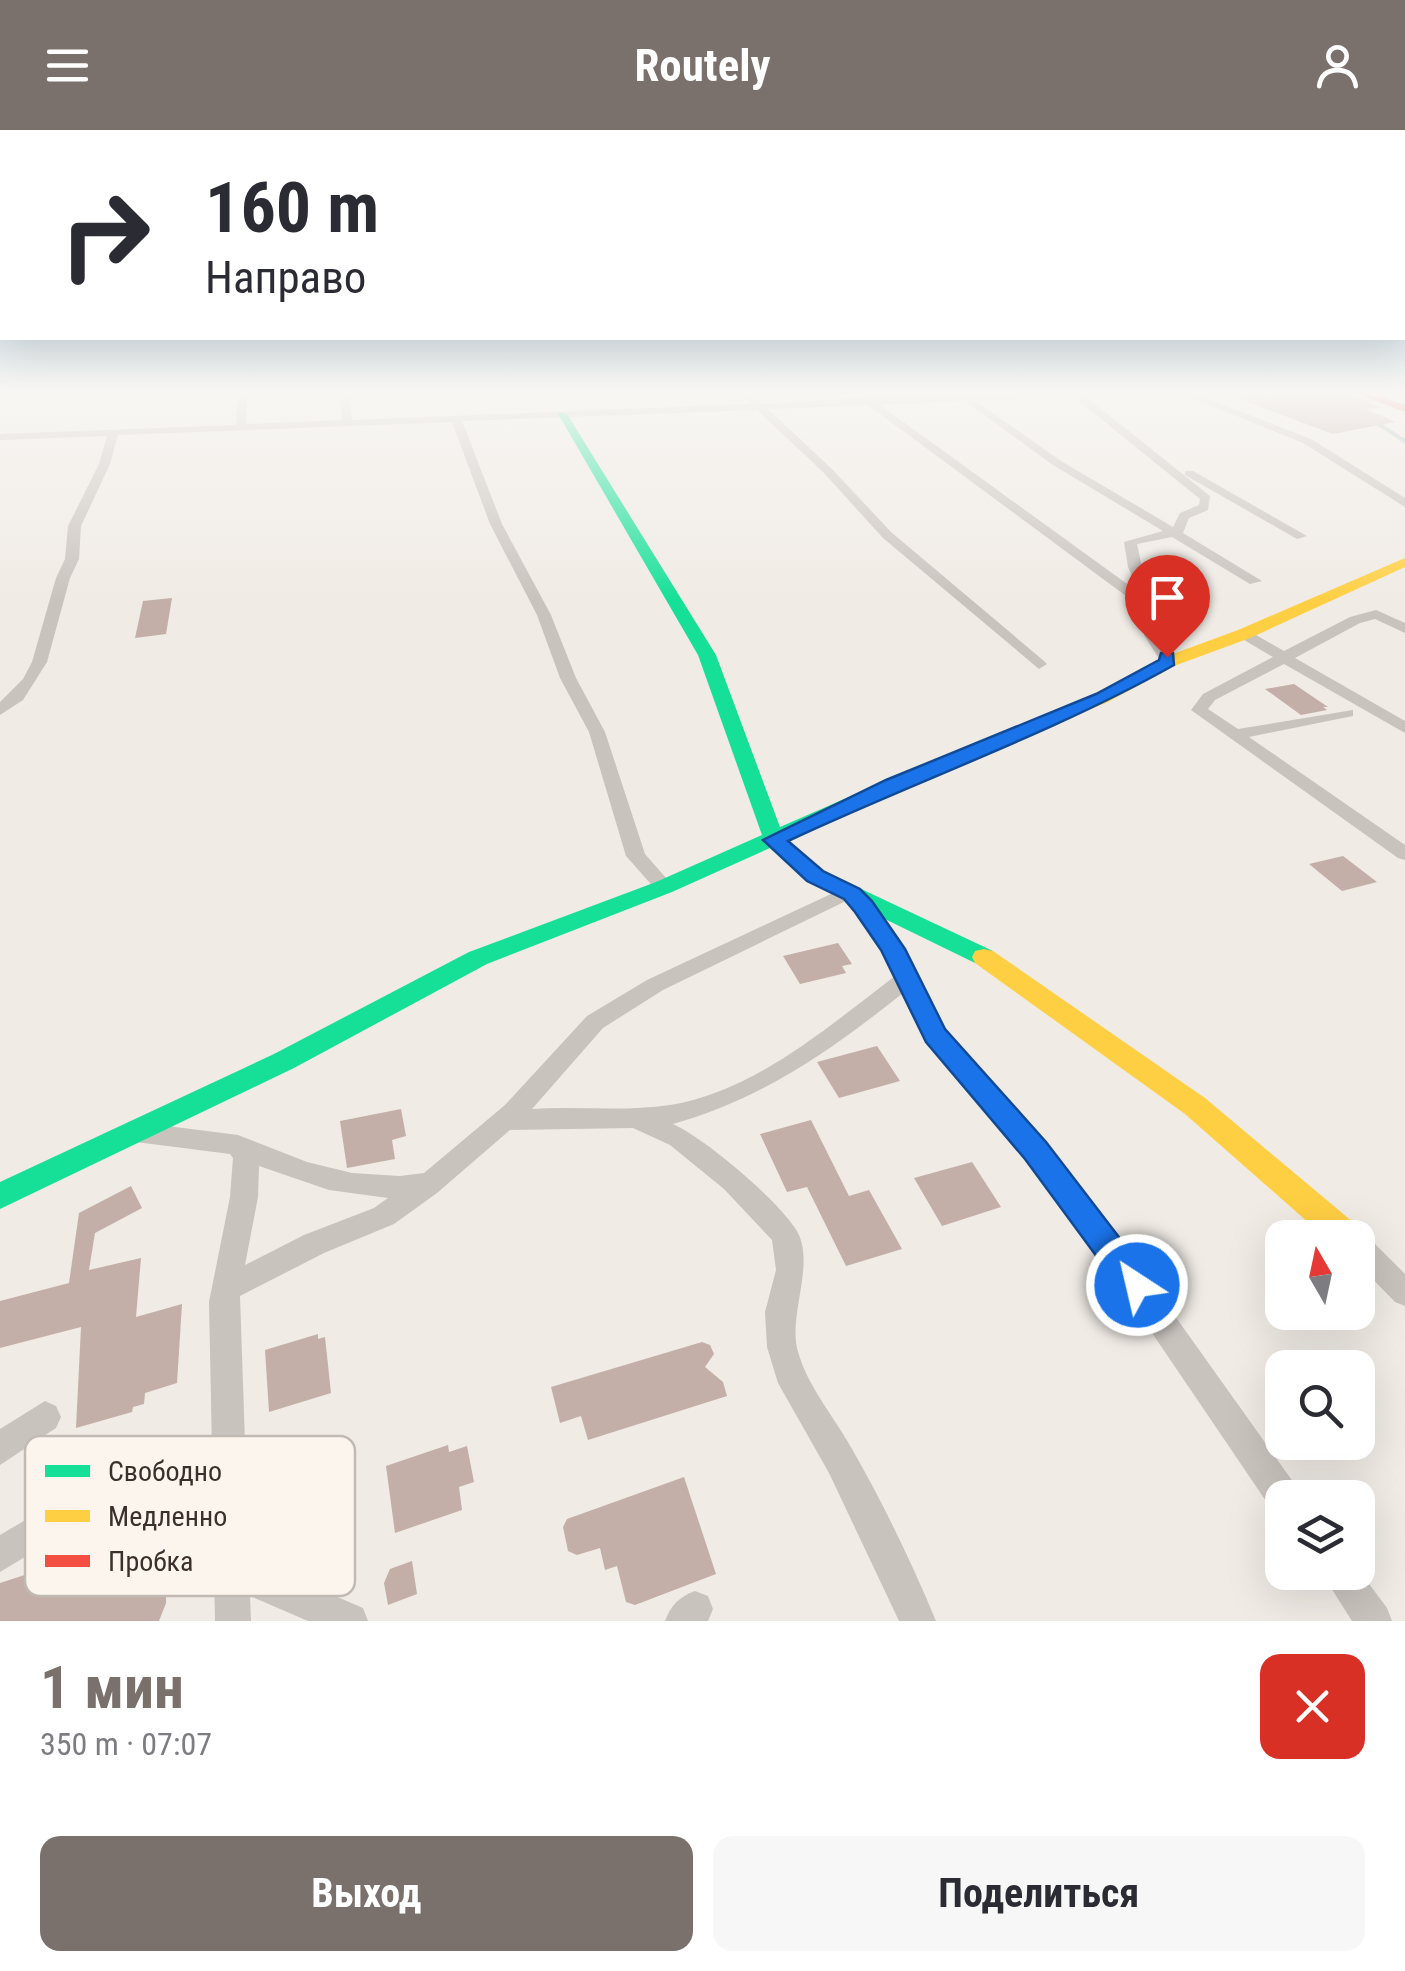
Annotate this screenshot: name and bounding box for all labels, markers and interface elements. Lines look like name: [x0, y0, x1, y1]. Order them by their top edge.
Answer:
icon: menu: [40, 38, 95, 93]
icon: person: [1310, 38, 1365, 93]
text: Routely: [634, 39, 771, 92]
text: 160 m: [205, 167, 379, 249]
icon: right: [40, 170, 170, 300]
text: Направо: [205, 251, 366, 304]
pin: [1125, 555, 1210, 658]
icon: arrive: [1140, 570, 1195, 625]
north arrow: [1265, 1220, 1375, 1330]
map controls: [1265, 1220, 1375, 1590]
position arrow: [1085, 1233, 1189, 1337]
button: search: [1265, 1350, 1375, 1460]
legend: [25, 1436, 355, 1596]
text: Свободно: [108, 1455, 222, 1488]
button: layers: [1265, 1480, 1375, 1590]
text: Медленно: [108, 1500, 227, 1533]
text: Пробка: [108, 1545, 193, 1578]
text: 1 мин: [40, 1652, 184, 1723]
button: close: [1260, 1654, 1365, 1759]
text: 350 m · 07:07: [40, 1725, 212, 1763]
button: Выход: [40, 1836, 693, 1951]
button: Поделиться: [713, 1836, 1365, 1951]

